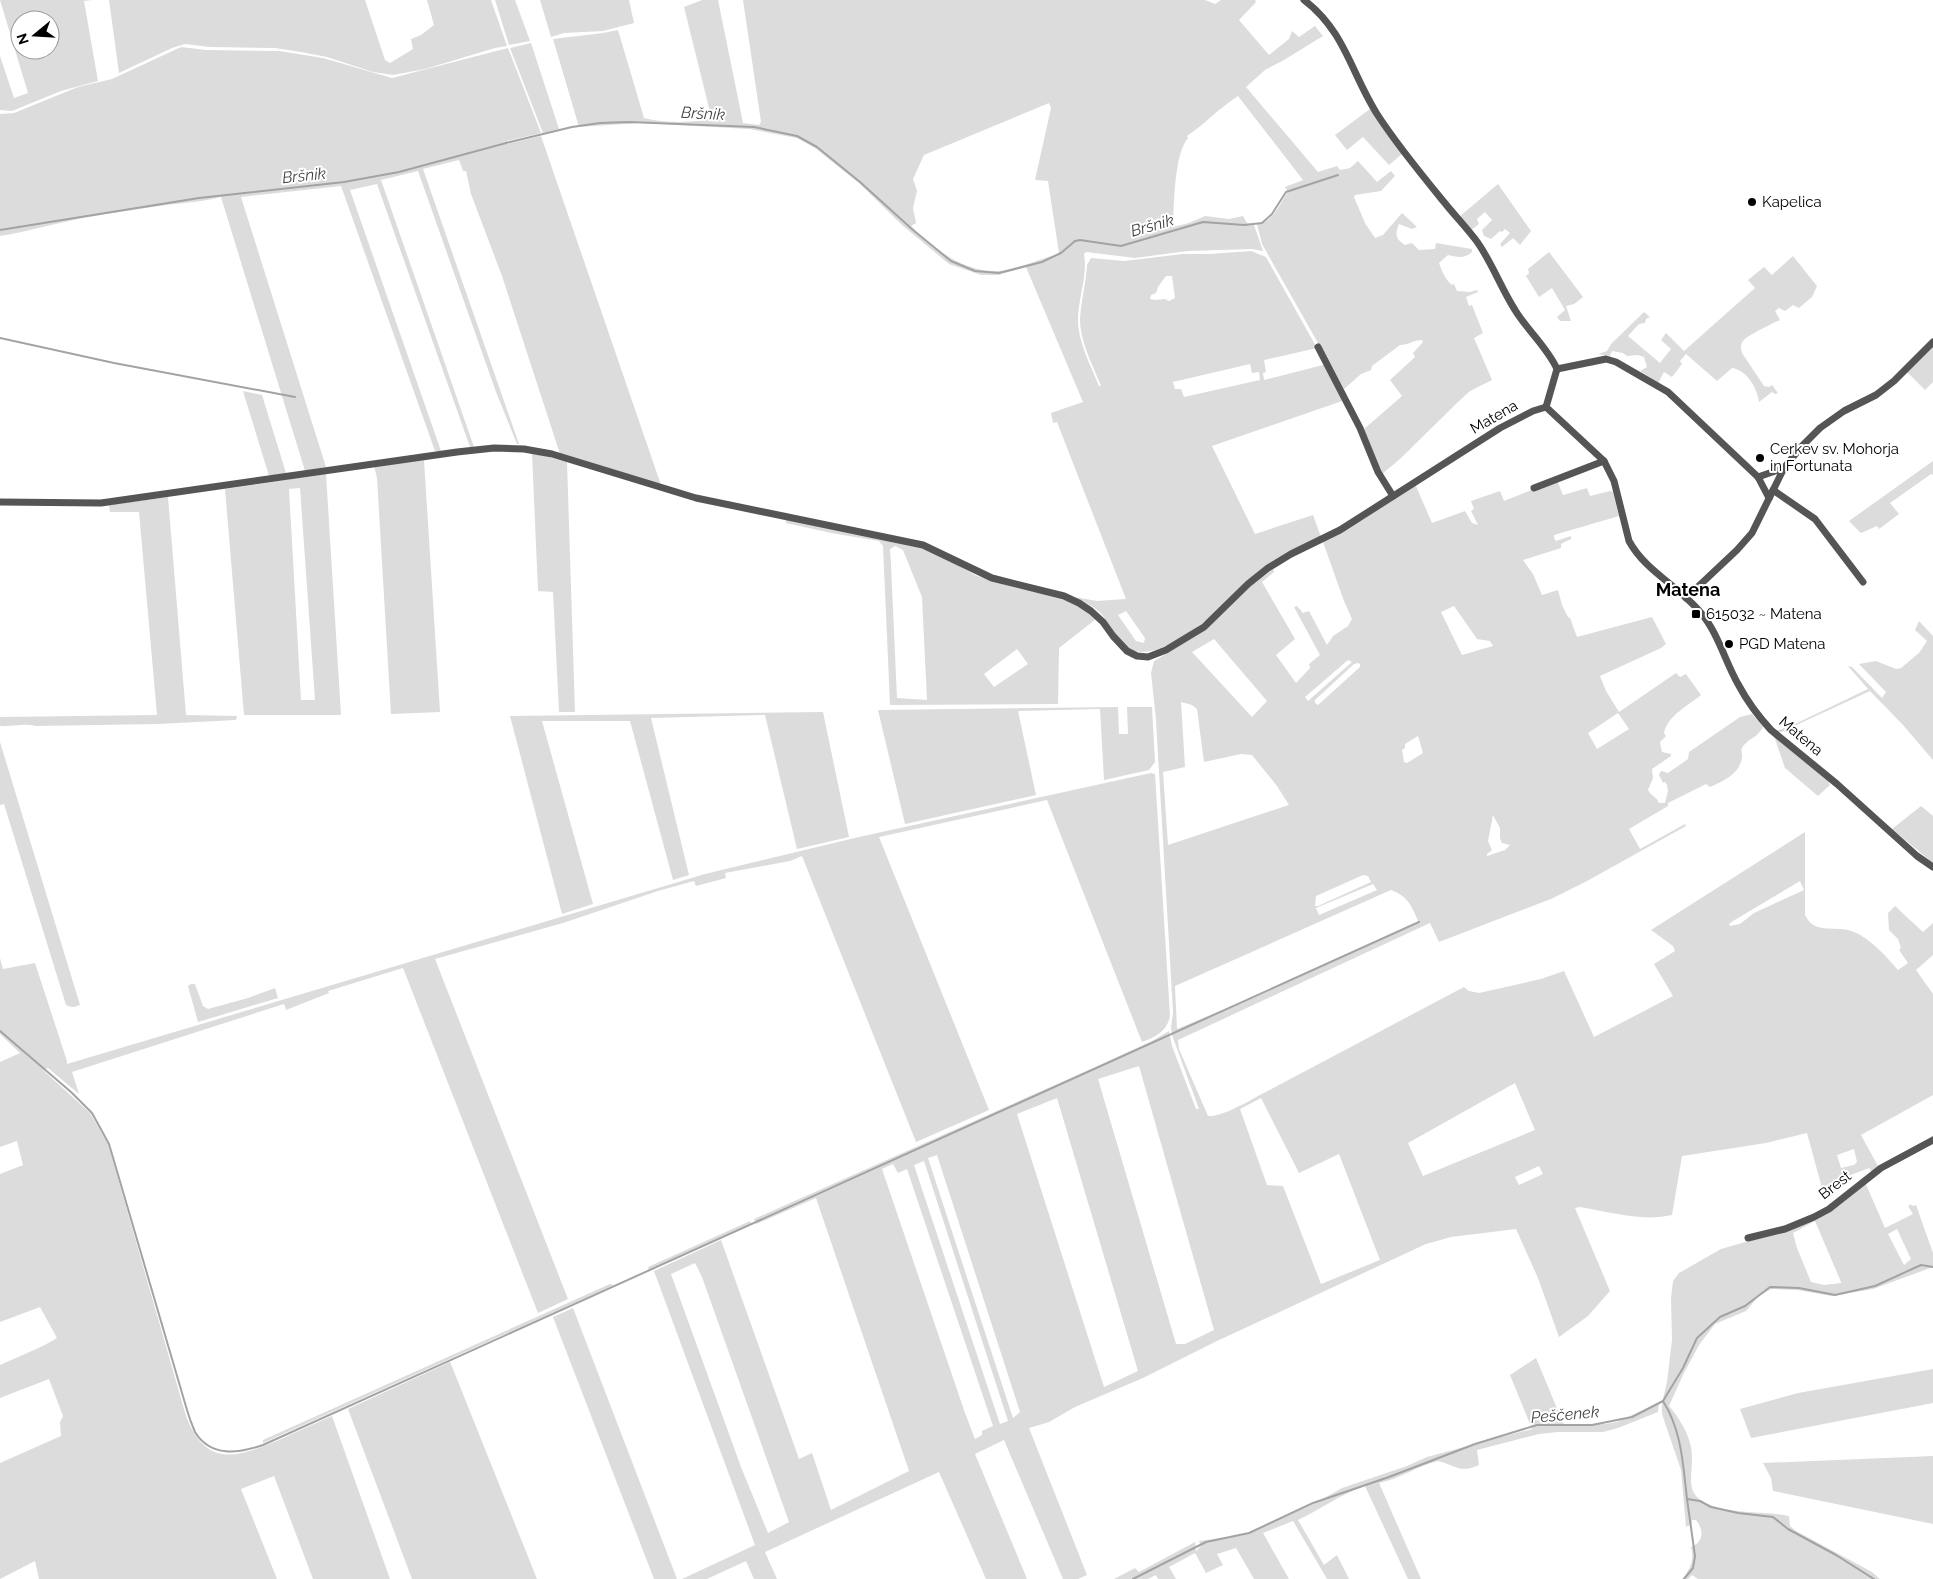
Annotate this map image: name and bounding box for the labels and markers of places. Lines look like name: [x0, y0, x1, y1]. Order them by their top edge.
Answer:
place label: Kapelica: [1762, 193, 1822, 211]
marker: Kapelica: [1746, 196, 1758, 208]
place label: Cerkev sv. Mohorja in Fortunata: [1770, 440, 1899, 475]
marker: Cerkev sv. Mohorja in Fortunata: [1754, 452, 1766, 464]
place label: 615032 ~ Matena: [1706, 605, 1822, 623]
marker: 615032 ~ Matena: [1690, 608, 1702, 620]
place label: PGD Matena: [1739, 635, 1825, 653]
marker: PGD Matena: [1723, 638, 1735, 650]

